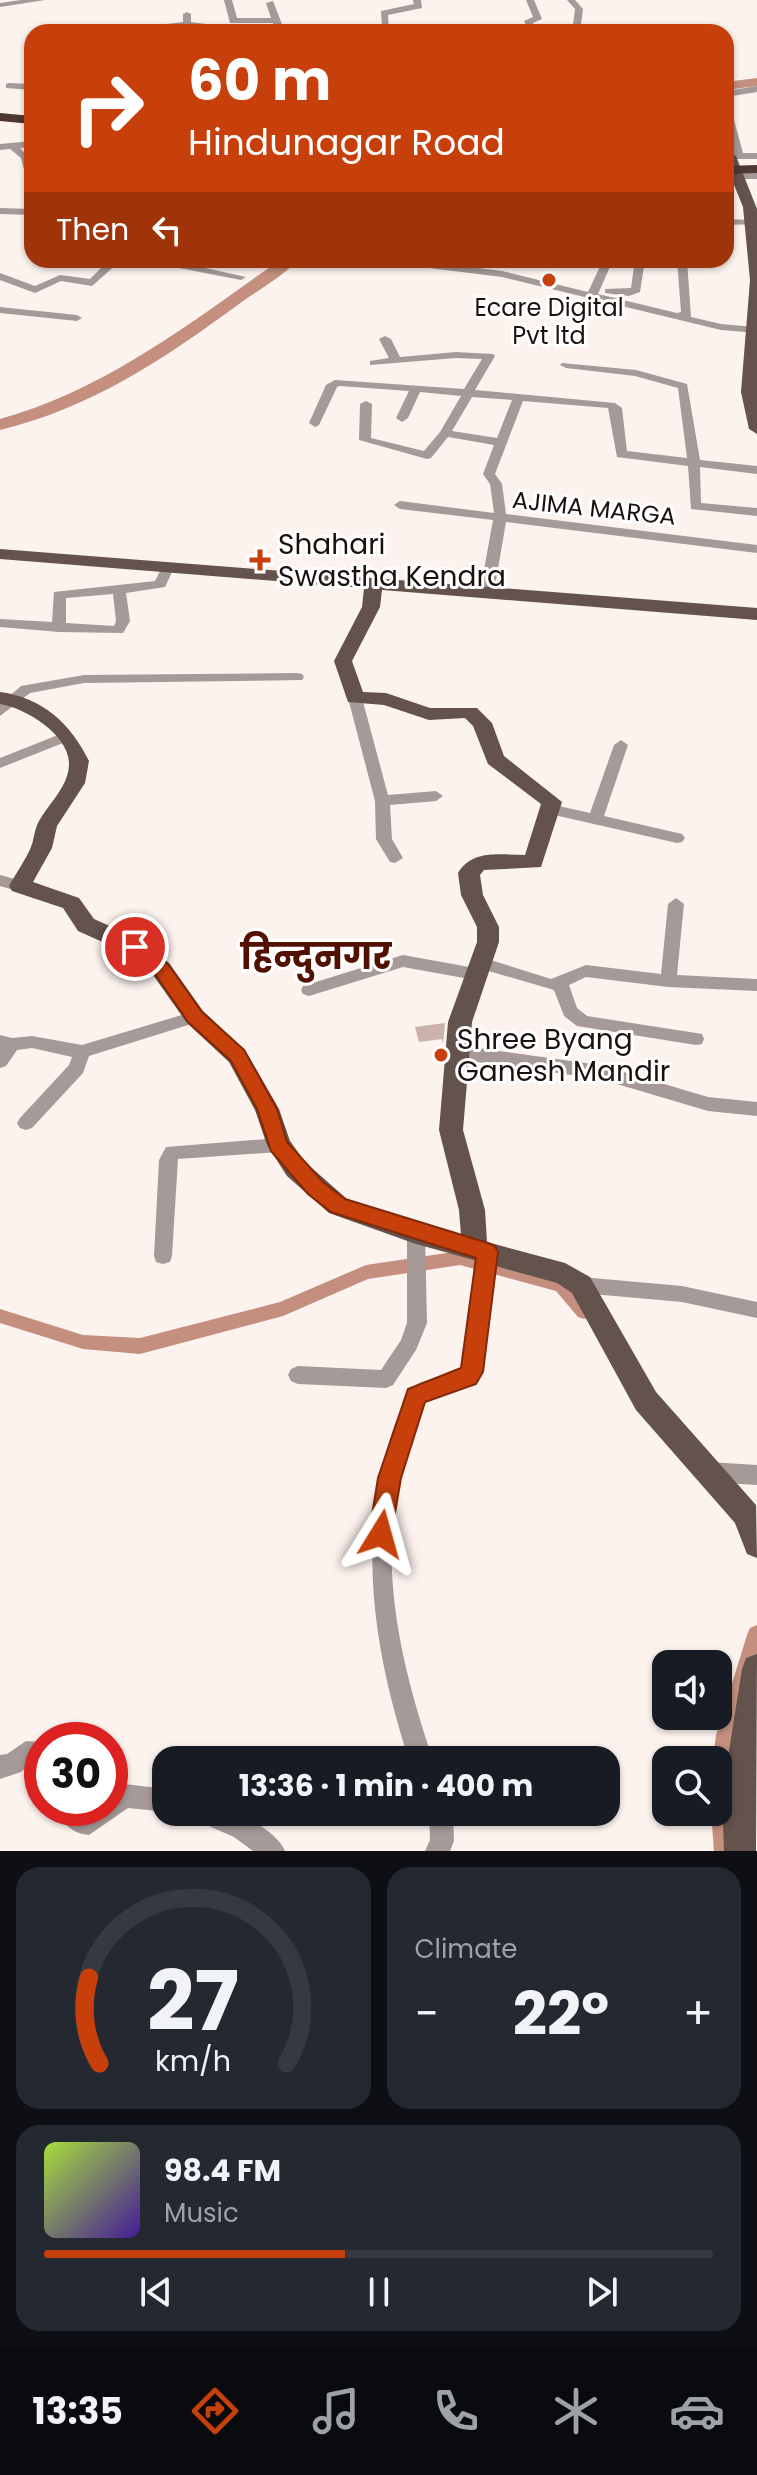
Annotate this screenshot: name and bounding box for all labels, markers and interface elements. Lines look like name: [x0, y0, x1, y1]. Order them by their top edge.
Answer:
text: 60 m: [188, 41, 331, 120]
icon: right: [56, 56, 160, 160]
text: Hindunagar Road: [188, 117, 505, 168]
text: Then: [56, 208, 129, 251]
icon: left: [145, 208, 189, 252]
marker: Ecare Digital Pvt ltd: [540, 271, 558, 289]
place label: Ecare Digital Pvt ltd: [474, 291, 624, 352]
street label: AJIMA MARGA: [511, 483, 677, 533]
place label: Shahari Swastha Kendra: [278, 525, 506, 596]
marker: Shahari Swastha Kendra: [249, 549, 271, 571]
pin: [101, 913, 169, 981]
icon: arrive: [113, 925, 157, 969]
district label: हिन्दुनगर: [240, 931, 392, 983]
place label: Shree Byang Ganesh Mandir: [457, 1020, 670, 1091]
marker: Shree Byang Ganesh Mandir: [432, 1046, 450, 1064]
position arrow: [339, 1492, 423, 1576]
map controls: [652, 1650, 732, 1826]
button: sound: [652, 1650, 732, 1730]
speed limit sign: 30: [24, 1722, 128, 1826]
button: search: [652, 1746, 732, 1826]
text: 13:36 · 1 min · 400 m: [239, 1764, 533, 1807]
text: Climate: [415, 1931, 517, 1967]
text: 27: [147, 1943, 239, 2059]
text: 22°: [513, 1972, 609, 2056]
text: −: [415, 1983, 439, 2044]
text: +: [683, 1983, 713, 2044]
text: km/h: [155, 2041, 231, 2081]
text: 98.4 FM: [164, 2149, 281, 2192]
text: Music: [164, 2195, 239, 2231]
icon: previous: [134, 2270, 178, 2314]
icon: pause: [357, 2270, 401, 2314]
icon: next: [580, 2270, 624, 2314]
icon: directions: [187, 2383, 243, 2439]
icon: music: [308, 2383, 364, 2439]
icon: phone: [428, 2383, 484, 2439]
icon: climate: [548, 2383, 604, 2439]
icon: car: [669, 2383, 725, 2439]
text: 13:35: [32, 2386, 123, 2437]

